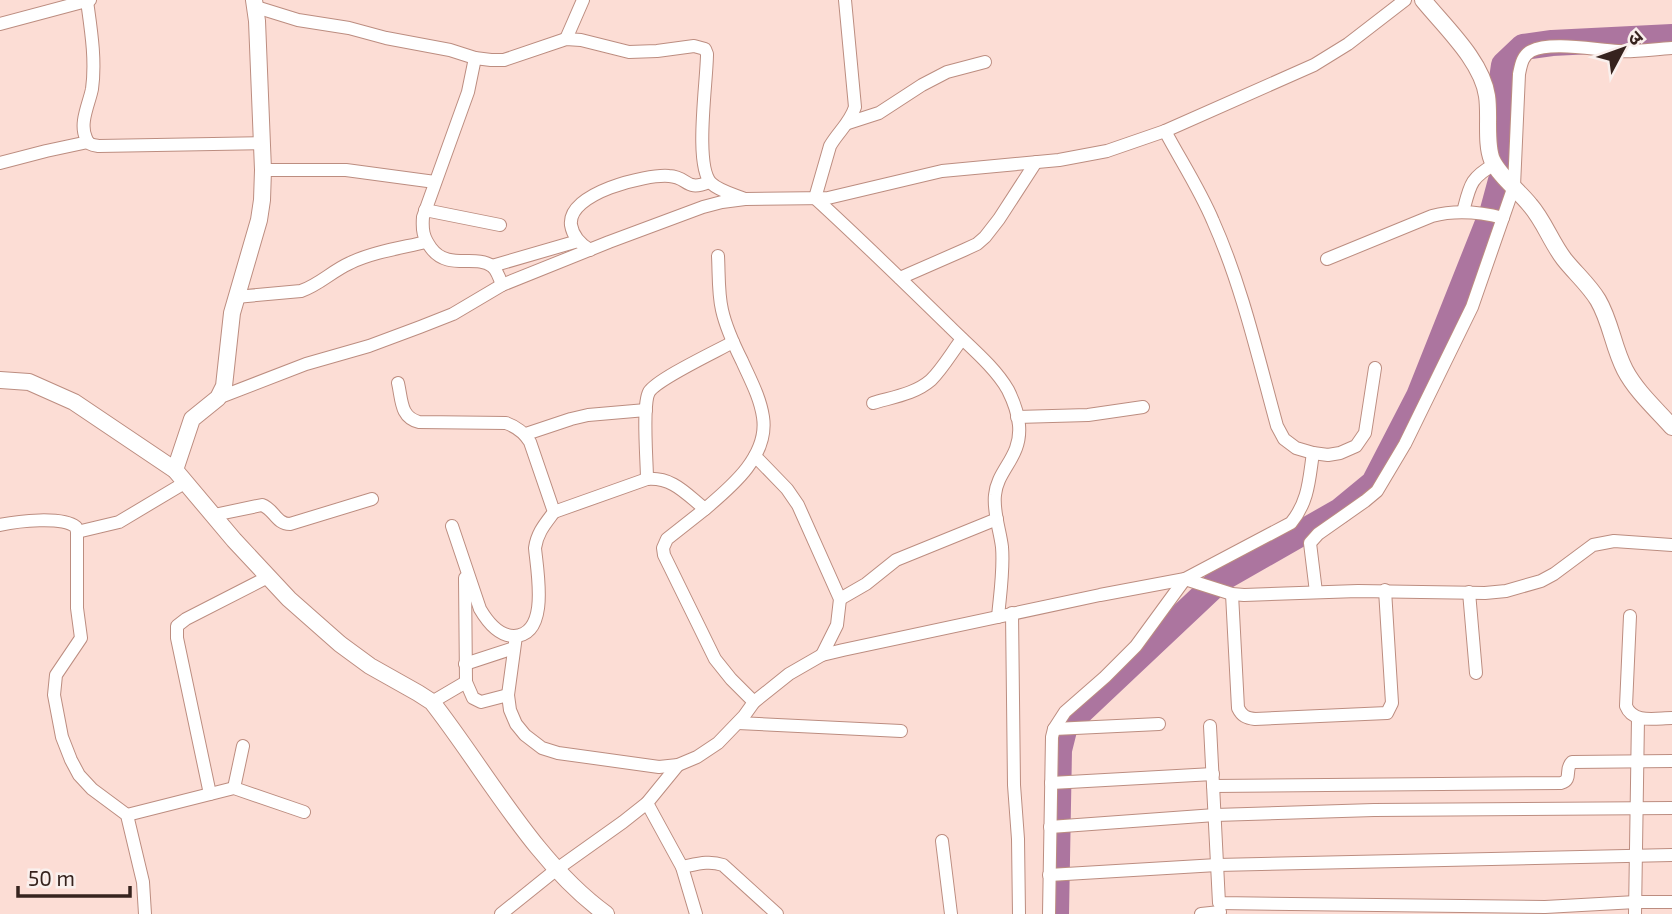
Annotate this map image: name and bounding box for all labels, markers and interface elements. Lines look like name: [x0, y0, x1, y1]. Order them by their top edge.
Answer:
north arrow: [1588, 14, 1658, 84]
text: उ: [1624, 26, 1649, 50]
scale bar: [18, 855, 130, 899]
text: 50 m: [28, 865, 75, 890]

